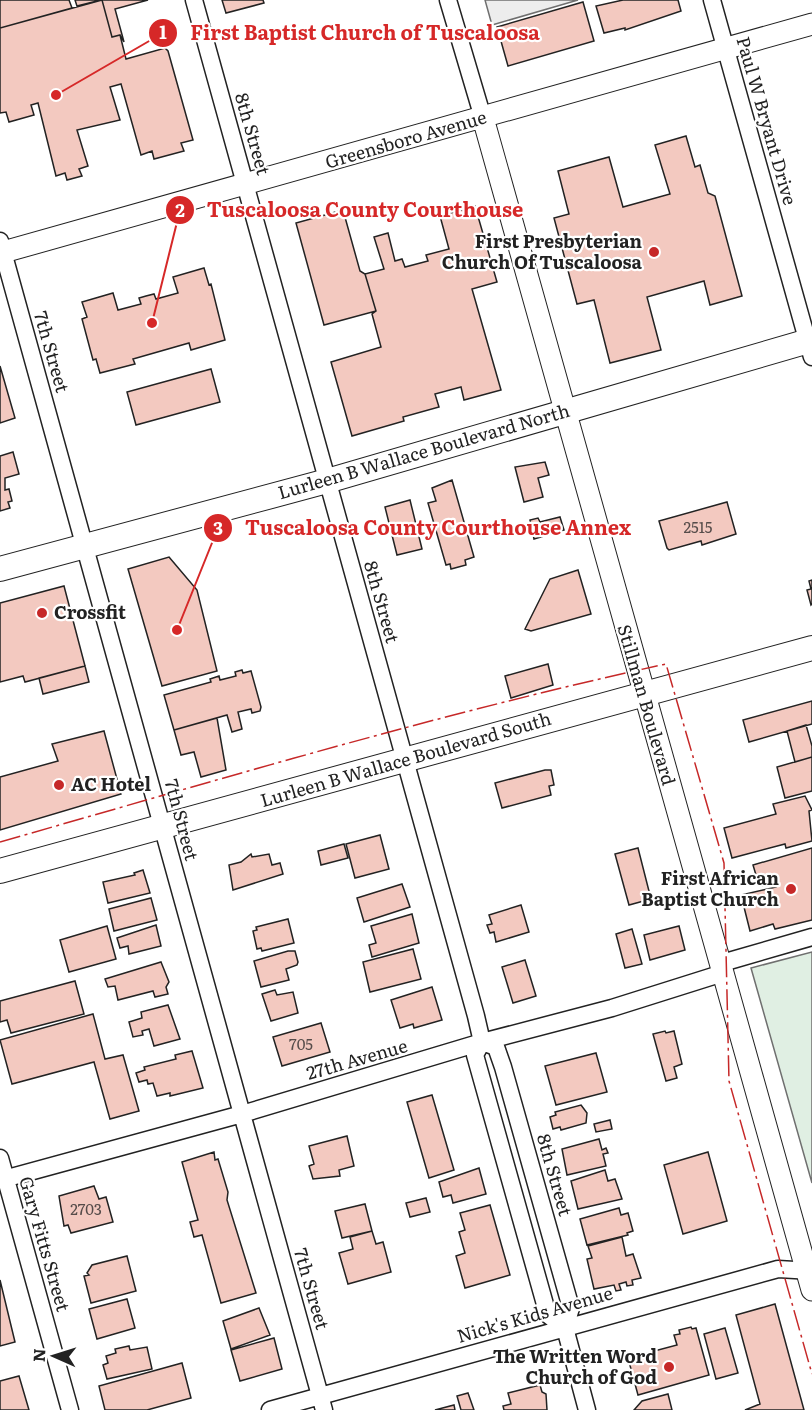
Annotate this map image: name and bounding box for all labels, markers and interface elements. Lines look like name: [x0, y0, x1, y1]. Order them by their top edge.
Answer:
callout: First Baptist Church of Tuscaloosa: [148, 14, 552, 52]
text: First Baptist Church of Tuscaloosa: [190, 16, 540, 46]
text: 1: [159, 18, 167, 45]
street label: Paul W Bryant Drive: [730, 33, 804, 208]
street label: 8th Street: [229, 89, 278, 178]
street label: Greensboro Avenue: [322, 103, 489, 175]
callout: Tuscaloosa County Courthouse: [165, 191, 535, 229]
text: Tuscaloosa County Courthouse: [207, 193, 523, 223]
text: 2: [175, 196, 185, 223]
place label: First Presbyterian Church Of Tuscaloosa: [442, 227, 643, 275]
marker: First Presbyterian Church Of Tuscaloosa: [647, 245, 661, 259]
street label: 7th Street: [28, 308, 77, 396]
street label: Lurleen B Wallace Boulevard North: [275, 396, 573, 505]
callout: Tuscaloosa County Courthouse Annex: [203, 509, 643, 547]
text: Tuscaloosa County Courthouse Annex: [245, 511, 631, 541]
text: 3: [213, 514, 223, 541]
house number: 2515: [684, 515, 713, 538]
street label: 8th Street: [358, 557, 407, 646]
place label: Crossfit: [54, 598, 126, 625]
marker: Crossfit: [35, 606, 49, 620]
street label: Stillman Boulevard: [612, 621, 683, 788]
street label: Lurleen B Wallace Boulevard South: [257, 704, 554, 813]
place label: AC Hotel: [71, 770, 151, 797]
street label: 7th Street: [159, 776, 206, 864]
marker: AC Hotel: [52, 778, 66, 792]
place label: First African Baptist Church: [641, 864, 779, 912]
marker: First African Baptist Church: [784, 882, 798, 896]
street label: 27th Avenue: [303, 1031, 410, 1086]
house number: 705: [289, 1032, 313, 1055]
street label: 8th Street: [531, 1130, 580, 1219]
street label: Gary Fitts Street: [13, 1173, 78, 1315]
house number: 2703: [70, 1197, 102, 1220]
street label: 7th Street: [288, 1245, 337, 1333]
street label: Nick's Kids Avenue: [453, 1278, 616, 1349]
north arrow: [24, 1326, 84, 1386]
place label: The Written Word Church of God: [493, 1342, 657, 1390]
text: N: [26, 1348, 50, 1363]
marker: The Written Word Church of God: [662, 1360, 676, 1374]

